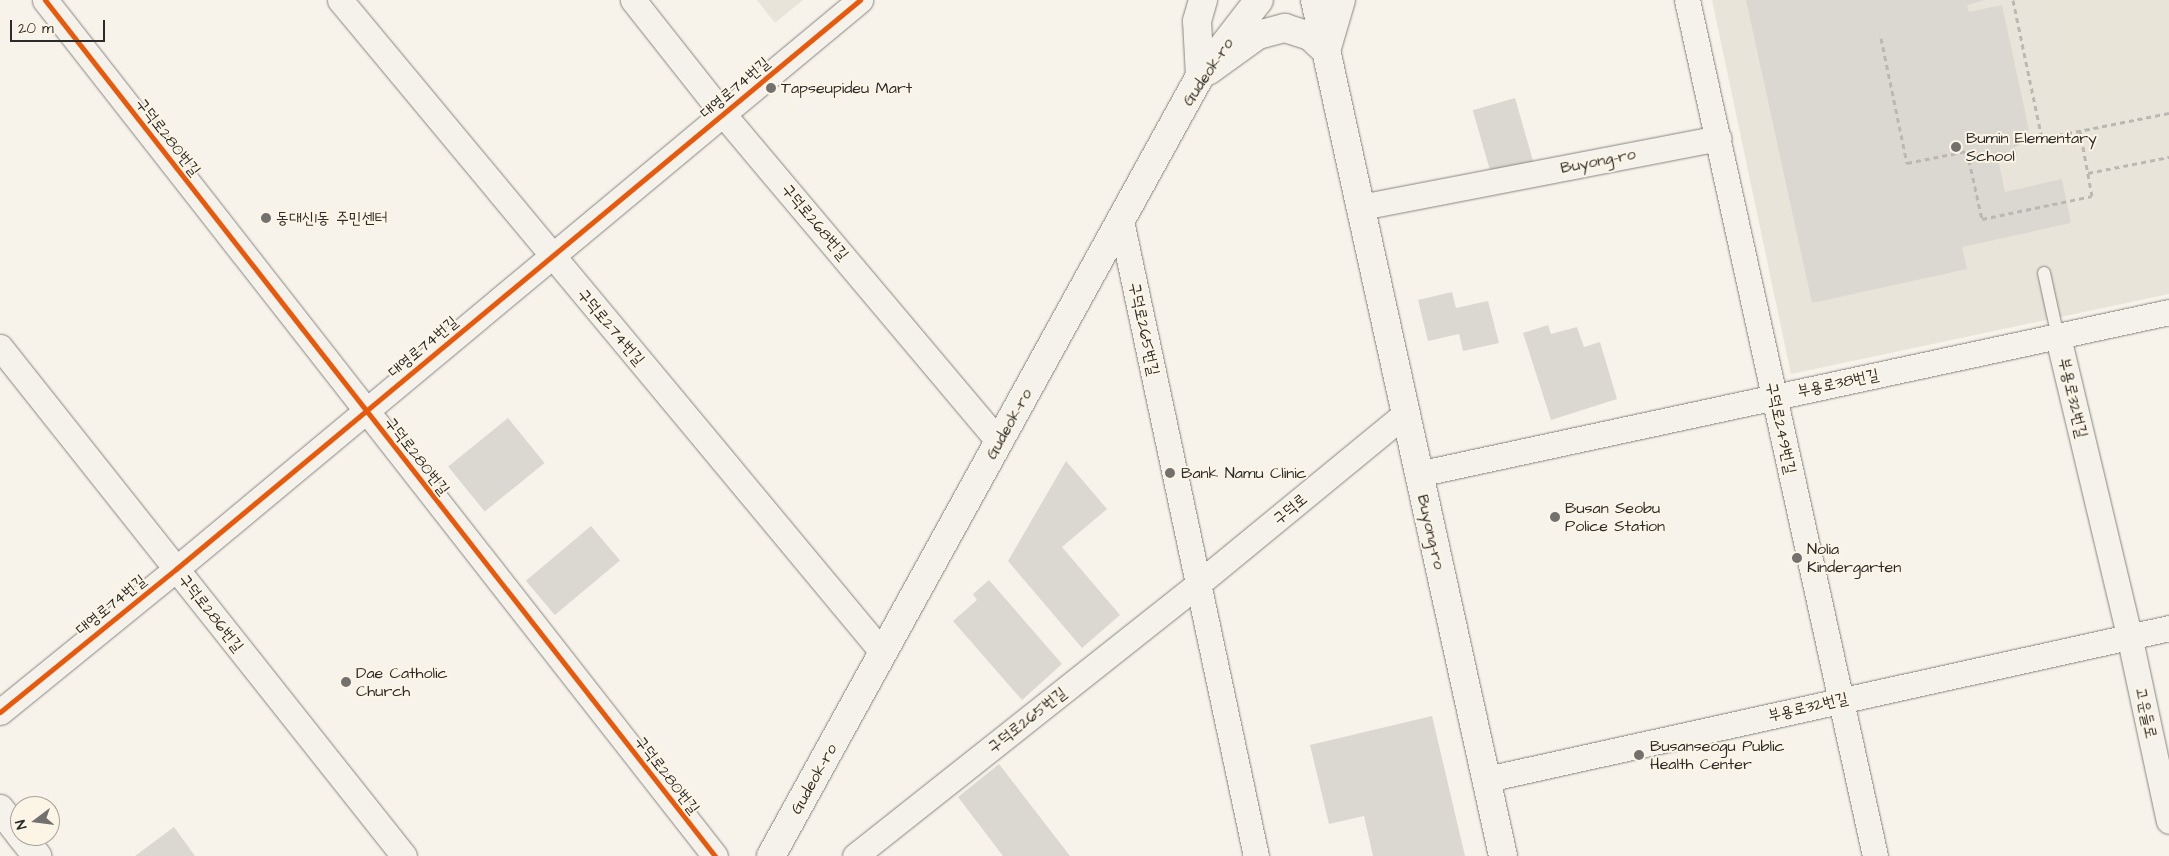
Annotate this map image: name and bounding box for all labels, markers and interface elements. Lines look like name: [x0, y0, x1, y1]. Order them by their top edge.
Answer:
scale bar: [12, 10, 108, 42]
text: 20 m: [18, 18, 54, 39]
street label: Gudeok-ro: [1178, 34, 1238, 110]
street label: 대영로74번길: [696, 53, 774, 123]
place label: Tapseupideu Mart: [781, 78, 912, 98]
marker: Tapseupideu Mart: [765, 82, 777, 94]
street label: 구덕로280번길: [131, 94, 205, 180]
place label: Bumin Elementary School: [1966, 128, 2097, 166]
marker: Bumin Elementary School: [1950, 141, 1962, 153]
street label: Buyong-ro: [1559, 144, 1637, 178]
street label: 구덕로268번길: [777, 180, 853, 264]
place label: 동대신1동 주민센터: [276, 208, 387, 228]
marker: 동대신1동 주민센터: [260, 212, 272, 224]
street label: 구덕로265번길: [1125, 281, 1163, 377]
street label: 구덕로274번길: [573, 285, 649, 369]
street label: 대영로74번길: [384, 312, 462, 382]
street label: 부용로32번길: [2054, 356, 2092, 440]
street label: 부용로38번길: [1795, 365, 1881, 401]
street label: 구덕로249번길: [1762, 380, 1800, 476]
street label: Gudeok-ro: [982, 385, 1036, 463]
street label: 구덕로280번길: [380, 413, 454, 499]
place label: Bank Namu Clinic: [1181, 463, 1307, 483]
marker: Bank Namu Clinic: [1163, 466, 1177, 480]
street label: 구덕로: [1269, 489, 1311, 529]
street label: Buyong-ro: [1413, 493, 1449, 571]
place label: Busan Seobu Police Station: [1565, 498, 1665, 536]
marker: Busan Seobu Police Station: [1549, 511, 1561, 523]
place label: Nolia Kindergarten: [1807, 539, 1901, 577]
marker: Nolia Kindergarten: [1791, 552, 1803, 564]
street label: 구덕로286번길: [175, 570, 247, 656]
street label: 대영로74번길: [72, 571, 150, 639]
place label: Dae Catholic Church: [356, 663, 448, 701]
marker: Dae Catholic Church: [340, 676, 352, 688]
street label: 구덕로265번길: [984, 683, 1070, 757]
street label: 고운들로: [2131, 686, 2161, 740]
street label: 부용로32번길: [1766, 688, 1850, 726]
street label: 구덕로280번길: [630, 732, 704, 818]
place label: Busanseogu Public Health Center: [1650, 736, 1785, 774]
street label: Gudeok-ro: [787, 740, 841, 818]
marker: Busanseogu Public Health Center: [1632, 748, 1646, 762]
north arrow: [10, 796, 60, 846]
text: N: [11, 818, 32, 831]

